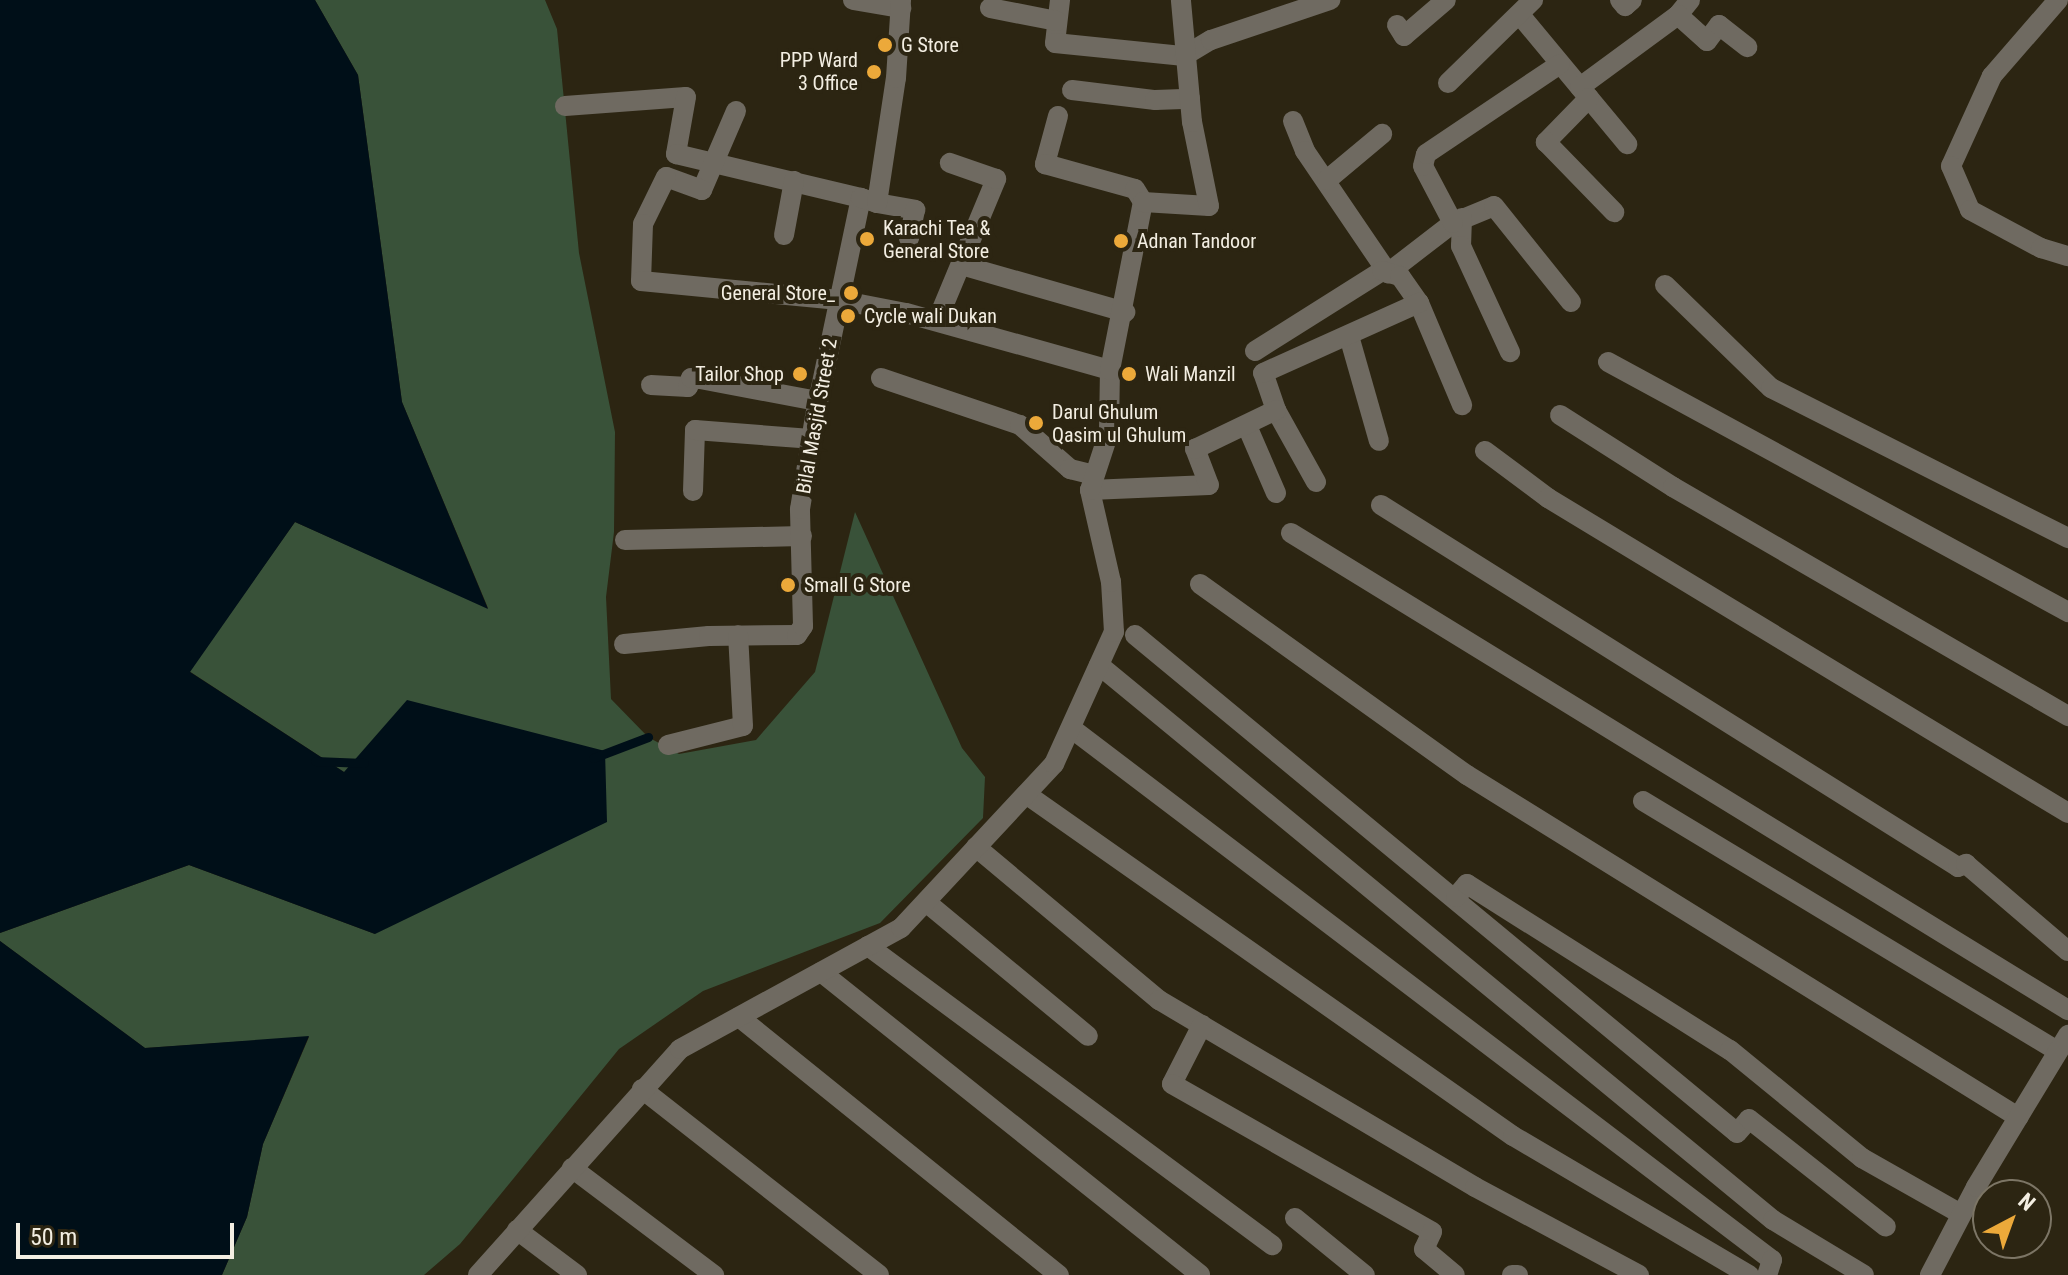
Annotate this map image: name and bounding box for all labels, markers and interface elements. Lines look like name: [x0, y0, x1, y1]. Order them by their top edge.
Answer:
place label: G Store: [901, 33, 959, 57]
marker: G Store: [876, 36, 894, 54]
place label: PPP Ward 3 Office: [780, 48, 858, 95]
marker: PPP Ward 3 Office: [865, 63, 883, 81]
place label: Karachi Tea & General Store: [883, 216, 991, 263]
place label: Adnan Tandoor: [1137, 229, 1257, 253]
marker: Karachi Tea & General Store: [858, 230, 876, 248]
marker: Adnan Tandoor: [1112, 232, 1130, 250]
place label: General Store_: [721, 281, 835, 305]
marker: General Store_: [842, 284, 860, 302]
place label: Cycle wali Dukan: [864, 304, 997, 328]
marker: Cycle wali Dukan: [839, 307, 857, 325]
street label: Bilal Masjid Street 2: [792, 336, 842, 496]
place label: Tailor Shop: [695, 362, 784, 386]
place label: Wali Manzil: [1145, 362, 1236, 386]
marker: Tailor Shop: [791, 365, 809, 383]
marker: Wali Manzil: [1120, 365, 1138, 383]
place label: Darul Ghulum Qasim ul Ghulum: [1052, 400, 1186, 447]
marker: Darul Ghulum Qasim ul Ghulum: [1027, 414, 1045, 432]
place label: Small G Store: [804, 573, 911, 597]
marker: Small G Store: [779, 576, 797, 594]
north arrow: [1972, 1179, 2052, 1259]
text: N: [2013, 1188, 2040, 1216]
scale bar: [20, 1207, 238, 1257]
text: 50 m: [30, 1223, 77, 1251]

